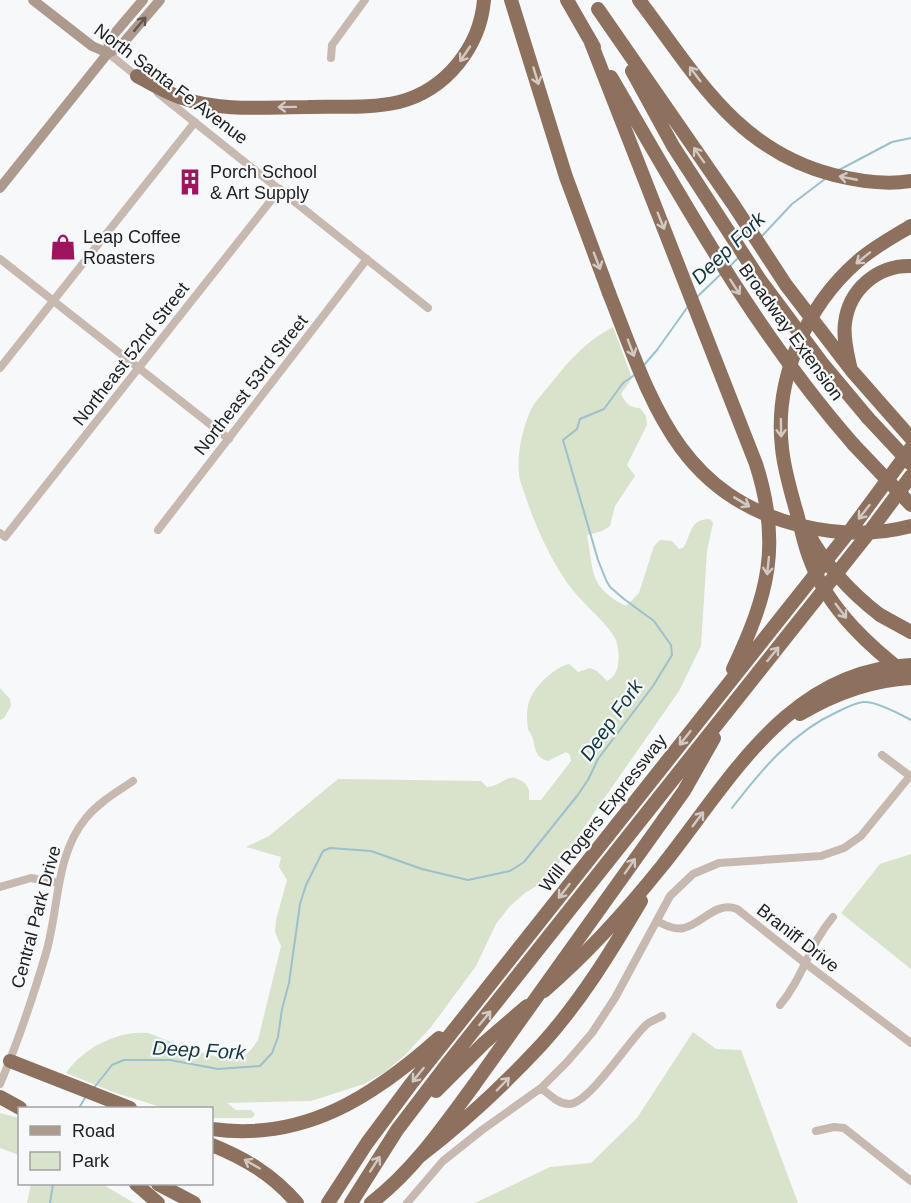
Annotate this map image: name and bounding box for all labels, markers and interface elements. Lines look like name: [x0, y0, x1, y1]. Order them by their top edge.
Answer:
one-way arrow: [133, 16, 146, 32]
street label: North Santa Fe Avenue: [90, 20, 252, 148]
one-way arrow: [458, 46, 471, 63]
one-way arrow: [531, 66, 542, 85]
one-way arrow: [689, 67, 702, 83]
one-way arrow: [278, 101, 298, 113]
one-way arrow: [693, 148, 705, 164]
place label: Porch School & Art Supply: [210, 162, 317, 203]
building icon: Porch School & Art Supply: [175, 167, 205, 197]
one-way arrow: [838, 172, 858, 183]
water label: Deep Fork: [687, 207, 770, 288]
one-way arrow: [656, 211, 667, 230]
place label: Leap Coffee Roasters: [83, 227, 181, 268]
shop icon: Leap Coffee Roasters: [48, 232, 78, 262]
one-way arrow: [592, 251, 603, 269]
one-way arrow: [855, 252, 871, 265]
street label: Broadway Extension: [735, 260, 847, 404]
street label: Northeast 52nd Street: [69, 278, 193, 430]
one-way arrow: [729, 278, 741, 295]
street label: Northeast 53rd Street: [190, 311, 312, 459]
one-way arrow: [626, 338, 637, 356]
one-way arrow: [775, 418, 787, 438]
one-way arrow: [733, 497, 750, 509]
one-way arrow: [858, 504, 870, 520]
one-way arrow: [762, 556, 773, 575]
one-way arrow: [835, 603, 847, 619]
one-way arrow: [766, 646, 779, 662]
water label: Deep Fork: [575, 675, 647, 765]
street label: Will Rogers Expressway: [535, 730, 671, 896]
one-way arrow: [679, 730, 692, 746]
one-way arrow: [691, 811, 704, 827]
street label: Central Park Drive: [7, 843, 65, 991]
one-way arrow: [624, 859, 636, 875]
one-way arrow: [557, 883, 570, 899]
street label: Braniff Drive: [753, 900, 843, 976]
one-way arrow: [478, 1010, 491, 1026]
water label: Deep Fork: [152, 1037, 247, 1063]
one-way arrow: [412, 1067, 425, 1083]
one-way arrow: [496, 1077, 510, 1092]
legend: [18, 1107, 213, 1185]
text: Road: [72, 1121, 115, 1141]
text: Park: [72, 1151, 110, 1171]
one-way arrow: [369, 1156, 381, 1173]
one-way arrow: [244, 1158, 261, 1170]

